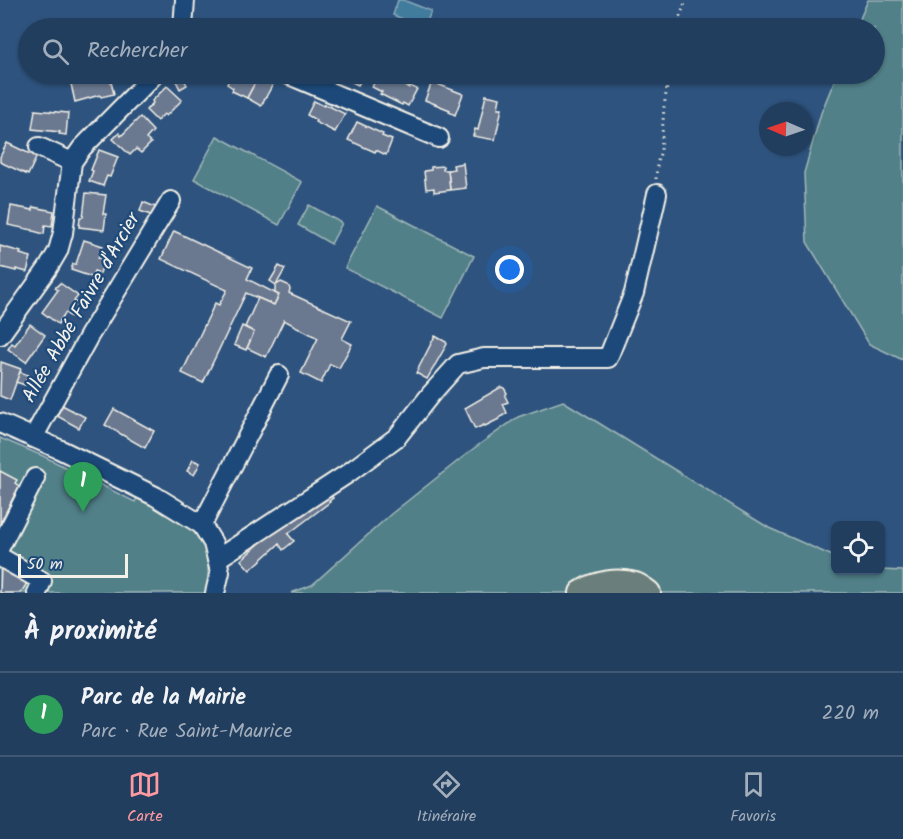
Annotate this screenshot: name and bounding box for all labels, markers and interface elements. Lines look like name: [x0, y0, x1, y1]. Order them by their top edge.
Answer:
search box: [18, 18, 885, 84]
text: Rechercher: [87, 34, 187, 69]
icon: search: [39, 35, 72, 68]
north arrow: [759, 102, 813, 156]
street label: Allée Abbé Faivre d'Arcier: [14, 206, 150, 409]
your location: [495, 255, 524, 284]
pin: 1: [64, 462, 103, 512]
map controls: [831, 521, 885, 575]
button: locate: [831, 521, 885, 575]
scale bar: [18, 551, 128, 578]
text: 50 m: [27, 552, 63, 577]
text: À proximité: [24, 611, 156, 653]
text: Parc de la Mairie: [81, 681, 246, 716]
text: 1: [40, 698, 47, 730]
text: 220 m: [822, 698, 879, 730]
text: Parc · Rue Saint-Maurice: [81, 716, 292, 748]
tab: Carte: [127, 768, 163, 829]
tab: Itinéraire: [417, 768, 476, 829]
tab: Favoris: [730, 768, 776, 829]

